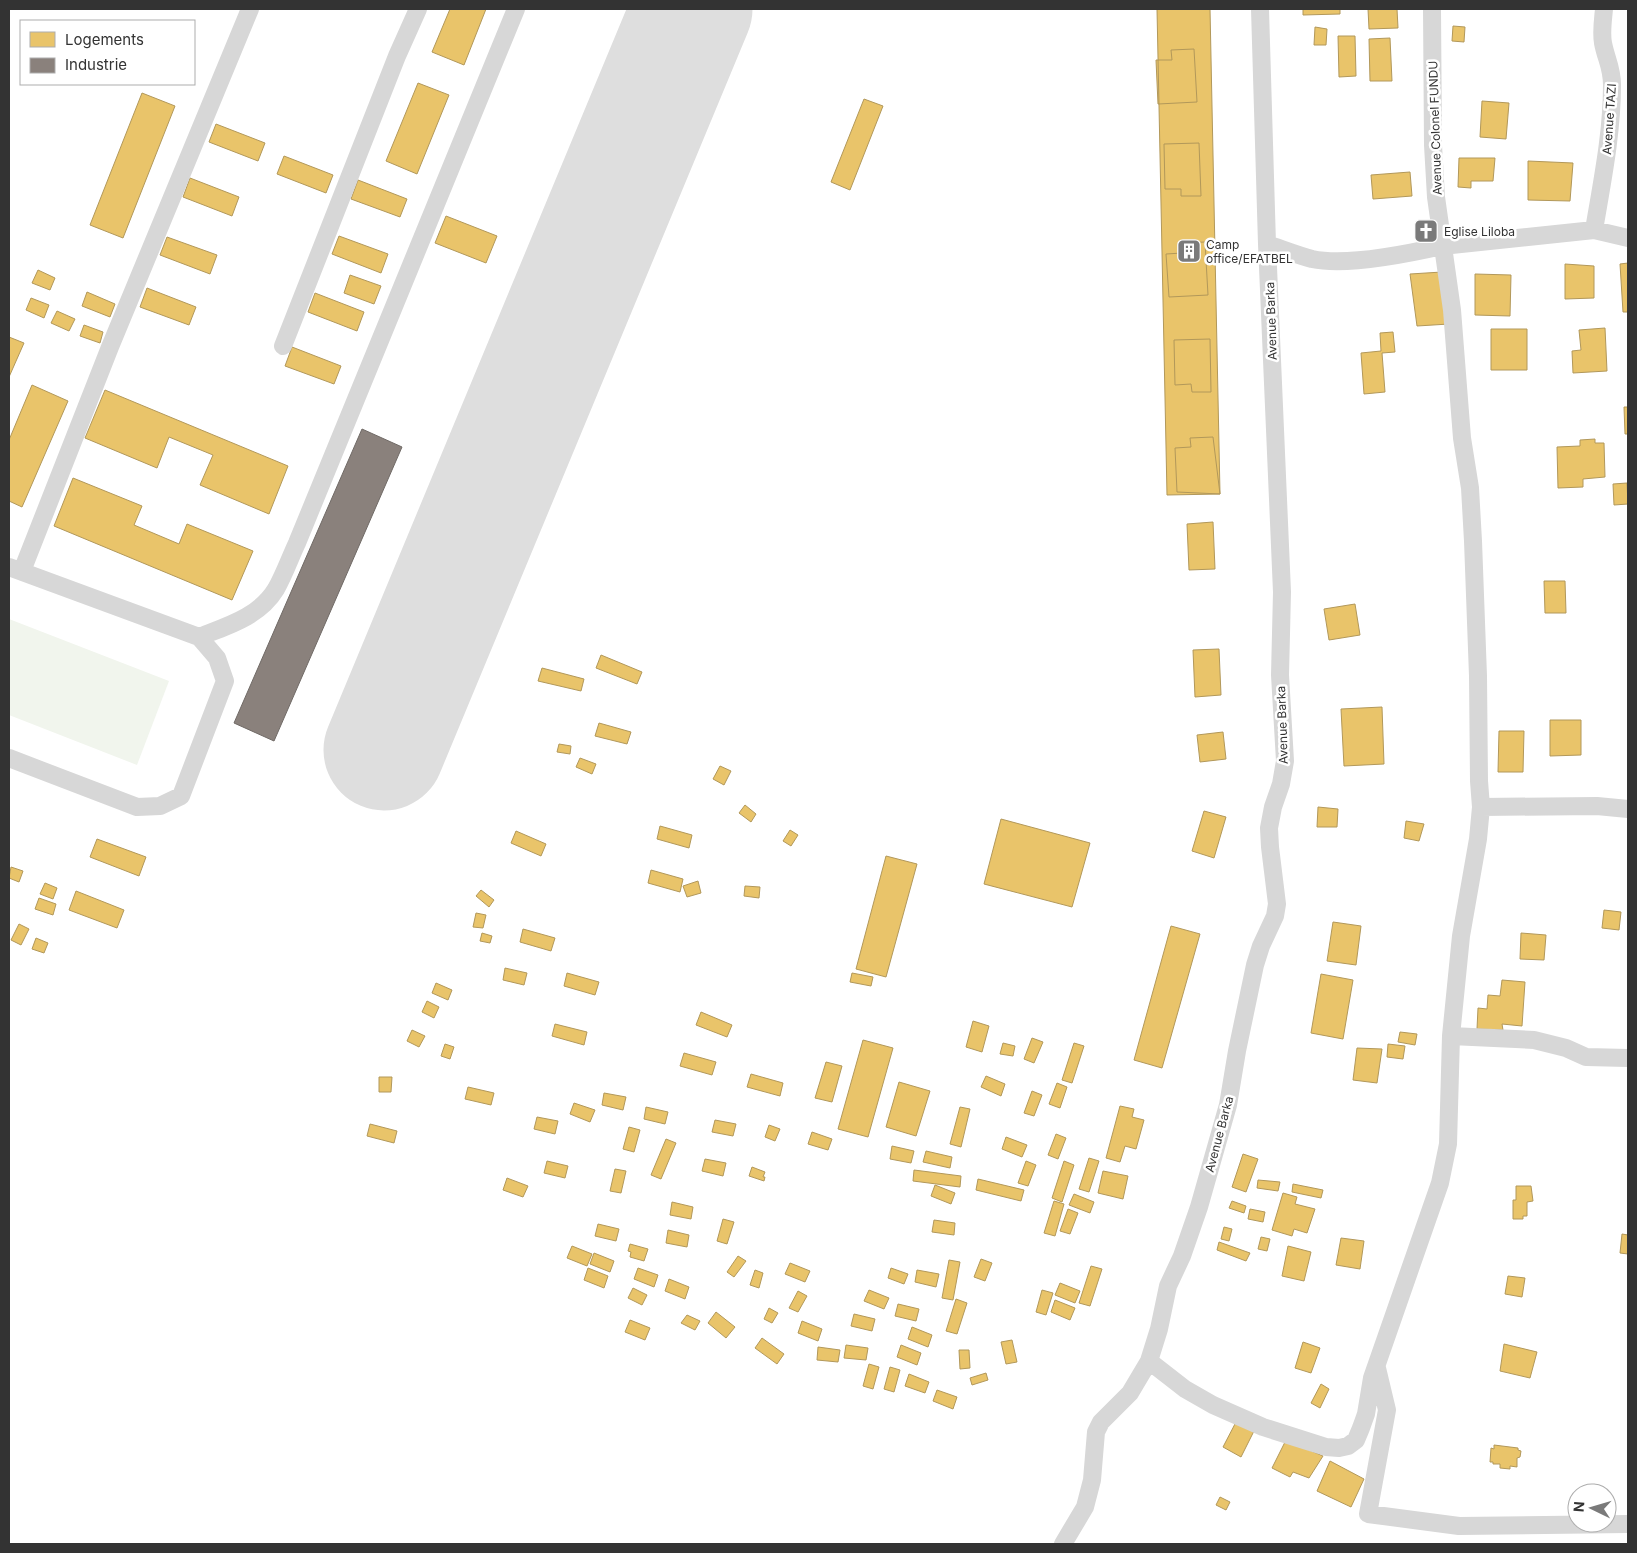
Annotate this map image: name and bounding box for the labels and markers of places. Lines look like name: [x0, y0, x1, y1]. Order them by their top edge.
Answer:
church icon: Eglise Liloba: [1413, 218, 1439, 244]
place label: Eglise Liloba: [1444, 224, 1515, 239]
place label: Camp office/EFATBEL: [1206, 237, 1293, 266]
building icon: Camp office/EFATBEL: [1176, 238, 1202, 264]

